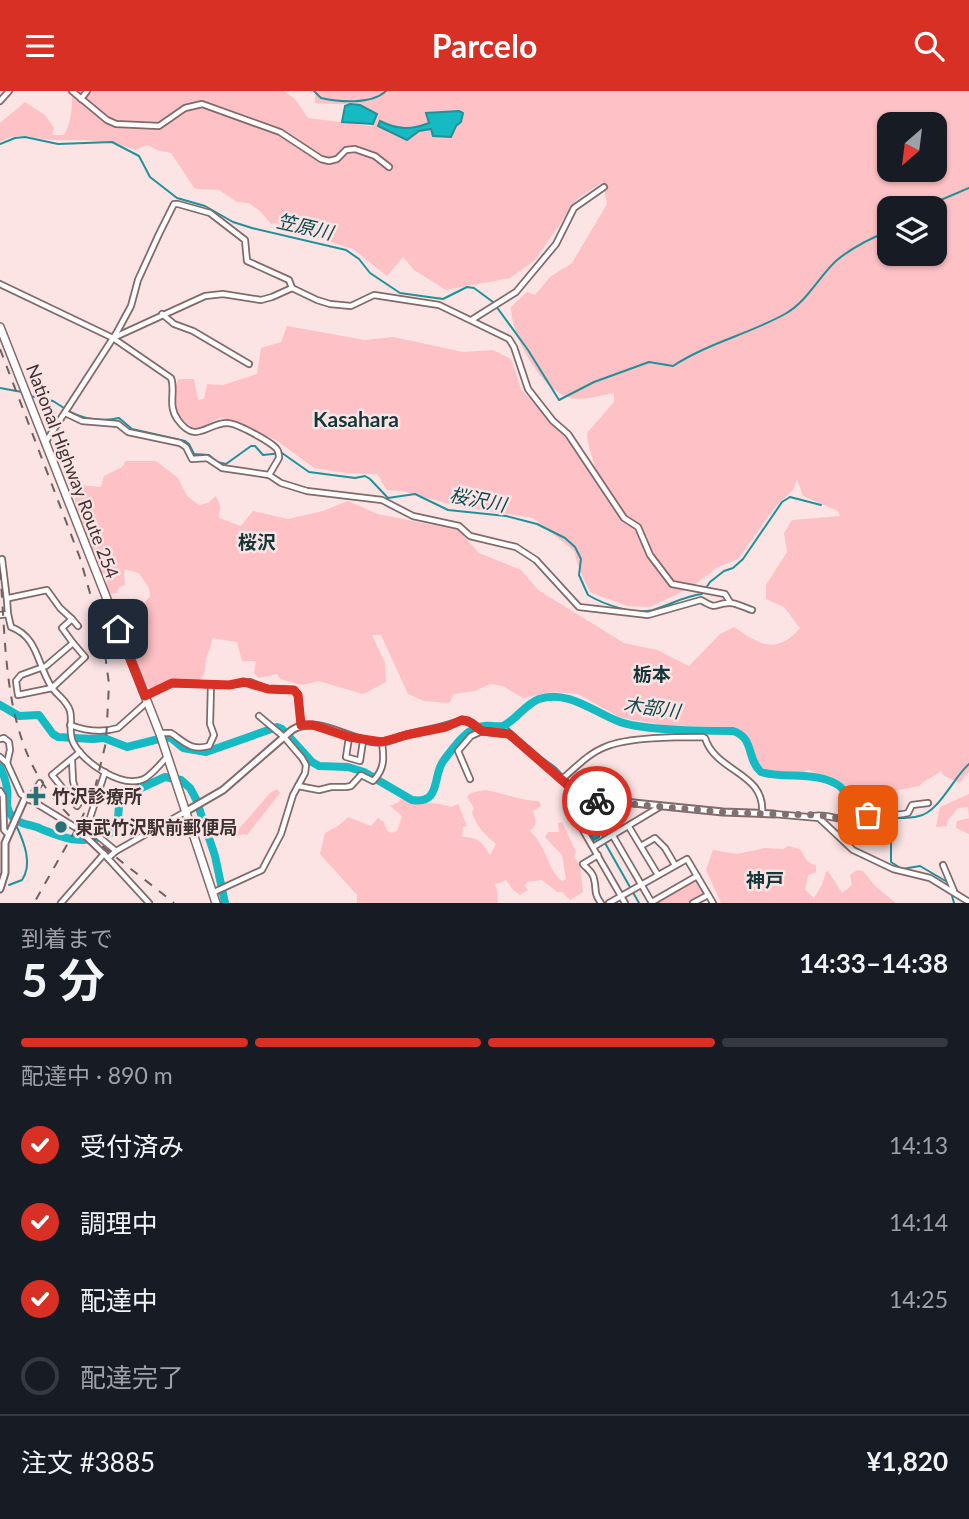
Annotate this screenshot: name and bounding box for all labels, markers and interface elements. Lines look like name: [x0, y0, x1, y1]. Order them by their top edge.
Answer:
text: Parcelo: [432, 26, 537, 65]
icon: menu: [21, 27, 59, 65]
icon: search: [910, 27, 948, 65]
north arrow: [877, 112, 947, 182]
map controls: [877, 112, 947, 266]
button: layers: [877, 196, 947, 266]
water label: 笠原川: [275, 208, 337, 244]
street label: National Highway Route 254: [22, 361, 124, 581]
district label: Kasahara: [313, 406, 399, 431]
water label: 桜沢川: [448, 482, 510, 516]
district label: 桜沢: [238, 530, 276, 553]
pin: [88, 599, 148, 659]
icon: home: [99, 610, 137, 648]
district label: 栃本: [633, 662, 671, 685]
water label: 木部川: [622, 692, 684, 723]
courier: [562, 766, 632, 836]
icon: bike: [578, 782, 616, 820]
place label: 竹沢診療所: [52, 785, 142, 807]
pin: [838, 785, 898, 845]
marker: 竹沢診療所: [26, 786, 46, 806]
icon: bag: [849, 796, 887, 834]
place label: 東武竹沢駅前郵便局: [75, 816, 237, 838]
marker: 東武竹沢駅前郵便局: [53, 819, 69, 835]
district label: 神戸: [746, 868, 784, 891]
text: 到着まで: [21, 924, 113, 952]
text: 14:33–14:38: [799, 947, 948, 979]
text: 5 分: [21, 952, 105, 1007]
text: 配達中 · 890 m: [21, 1061, 173, 1089]
icon: check: [21, 1126, 59, 1164]
text: 受付済み: [80, 1130, 184, 1162]
text: 14:13: [889, 1131, 948, 1159]
icon: check: [21, 1203, 59, 1241]
text: 調理中: [80, 1207, 158, 1239]
text: 14:14: [889, 1208, 948, 1236]
icon: check: [21, 1280, 59, 1318]
text: 配達中: [80, 1284, 158, 1316]
text: 14:25: [889, 1285, 948, 1313]
text: 配達完了: [80, 1361, 184, 1393]
text: ¥1,820: [867, 1445, 948, 1477]
text: 注文 #3885: [21, 1446, 155, 1478]

